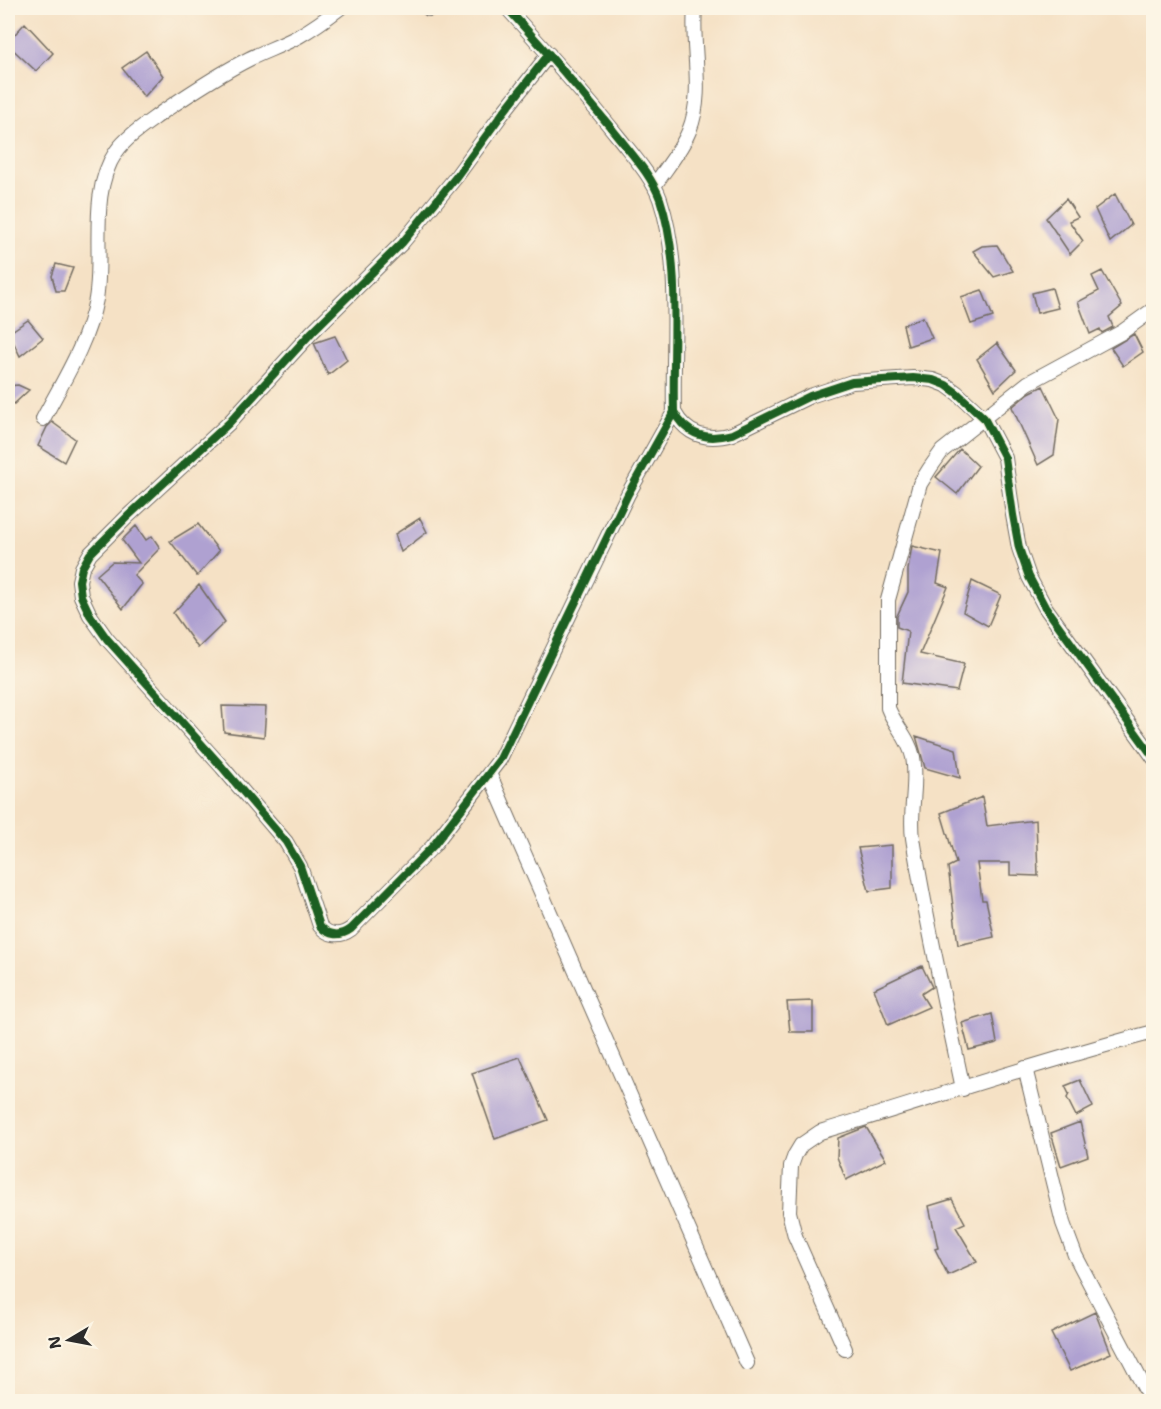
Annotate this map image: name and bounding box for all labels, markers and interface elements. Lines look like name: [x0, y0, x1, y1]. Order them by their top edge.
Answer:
north arrow: [39, 1310, 99, 1370]
text: N: [43, 1334, 66, 1351]

